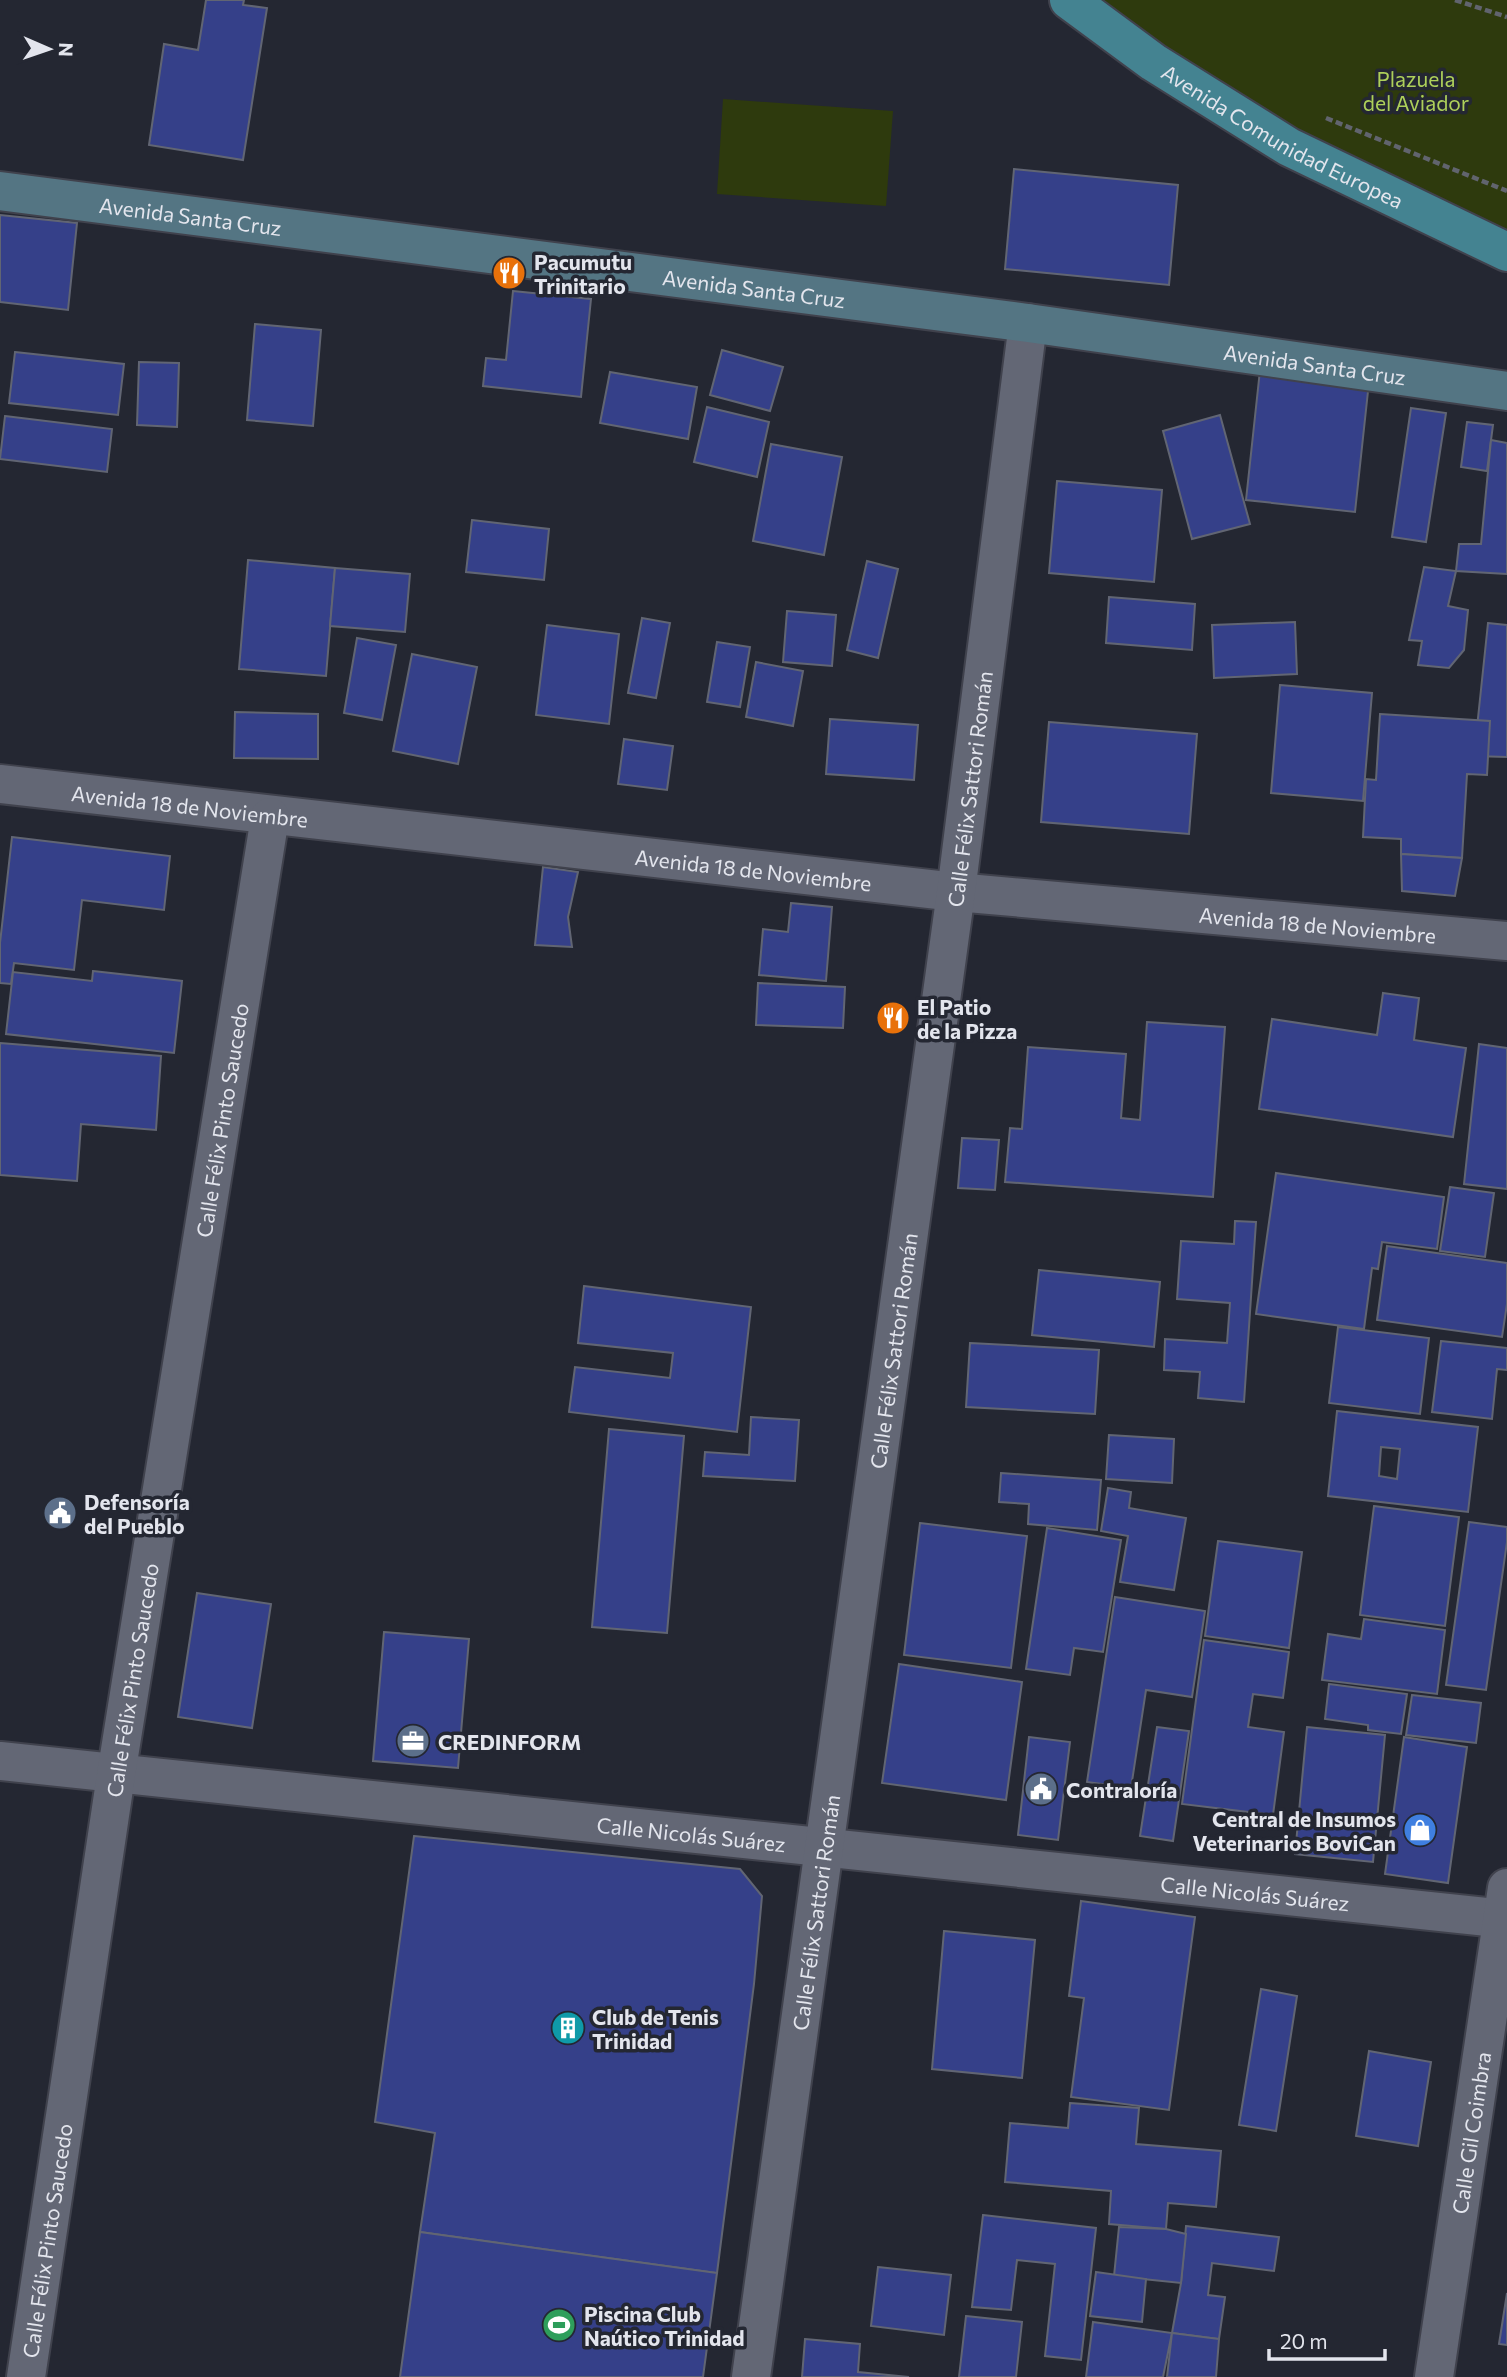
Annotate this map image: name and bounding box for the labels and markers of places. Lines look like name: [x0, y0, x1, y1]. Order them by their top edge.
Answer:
place label: Pacumutu Trinitario: [534, 249, 632, 298]
restaurant icon: Pacumutu Trinitario: [490, 254, 528, 292]
place label: El Patio de la Pizza: [917, 994, 1017, 1043]
restaurant icon: El Patio de la Pizza: [874, 999, 912, 1037]
place label: Defensoría del Pueblo: [84, 1489, 190, 1538]
public building icon: Defensoría del Pueblo: [41, 1494, 79, 1532]
office icon: CREDINFORM: [394, 1722, 432, 1760]
place label: CREDINFORM: [438, 1729, 581, 1754]
public building icon: Contraloría: [1022, 1770, 1060, 1808]
place label: Contraloría: [1066, 1777, 1177, 1802]
place label: Central de Insumos Veterinarios BoviCan: [1193, 1806, 1396, 1855]
shop icon: Central de Insumos Veterinarios BoviCan: [1401, 1811, 1439, 1849]
place label: Club de Tenis Trinidad: [592, 2004, 719, 2053]
building icon: Club de Tenis Trinidad: [549, 2009, 587, 2047]
place label: Piscina Club Naútico Trinidad: [584, 2301, 745, 2350]
sports icon: Piscina Club Naútico Trinidad: [540, 2306, 578, 2344]

